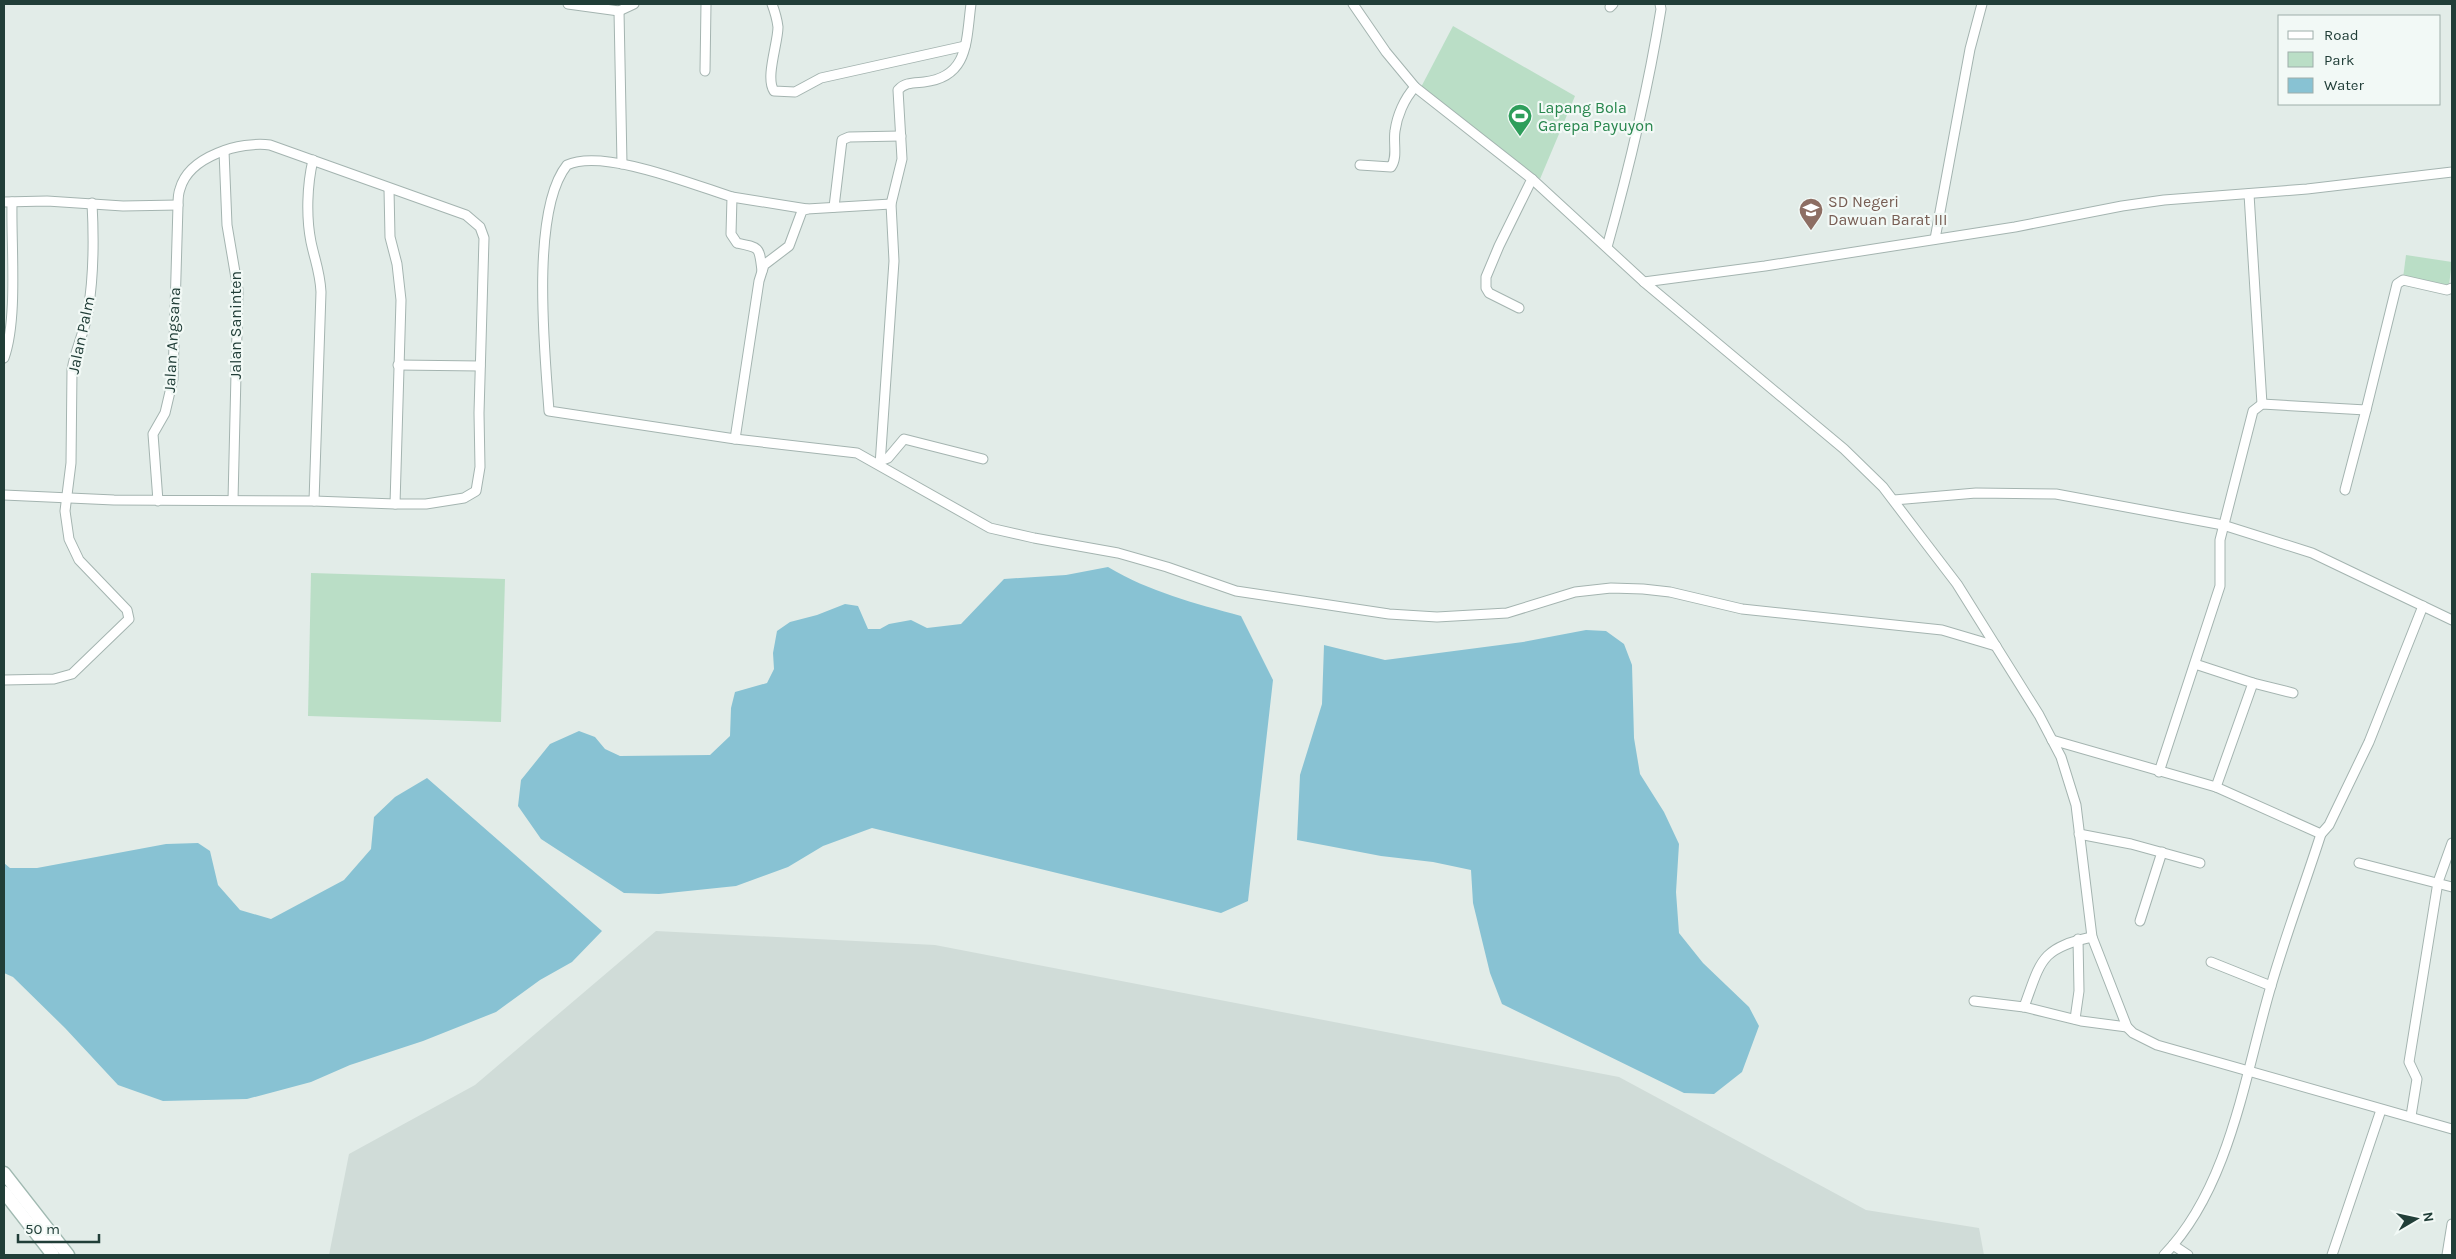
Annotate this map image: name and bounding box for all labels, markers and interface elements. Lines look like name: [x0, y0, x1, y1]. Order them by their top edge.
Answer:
legend: [2278, 15, 2441, 105]
text: Road: [2324, 26, 2359, 44]
text: Park: [2324, 51, 2354, 69]
text: Water: [2324, 76, 2365, 94]
place label: Lapang Bola Garepa Payuyon: [1538, 98, 1654, 135]
sports icon: Lapang Bola Garepa Payuyon: [1507, 103, 1533, 137]
place label: SD Negeri Dawuan Barat III: [1828, 192, 1948, 229]
school or university icon: SD Negeri Dawuan Barat III: [1798, 197, 1824, 231]
street label: Jalan Saninten: [226, 271, 245, 379]
street label: Jalan Angsana: [160, 287, 184, 393]
street label: Jalan Palm: [63, 294, 99, 376]
north arrow: [2391, 1194, 2441, 1244]
text: N: [2419, 1211, 2438, 1223]
scale bar: [18, 1212, 99, 1244]
text: 50 m: [25, 1220, 60, 1238]

